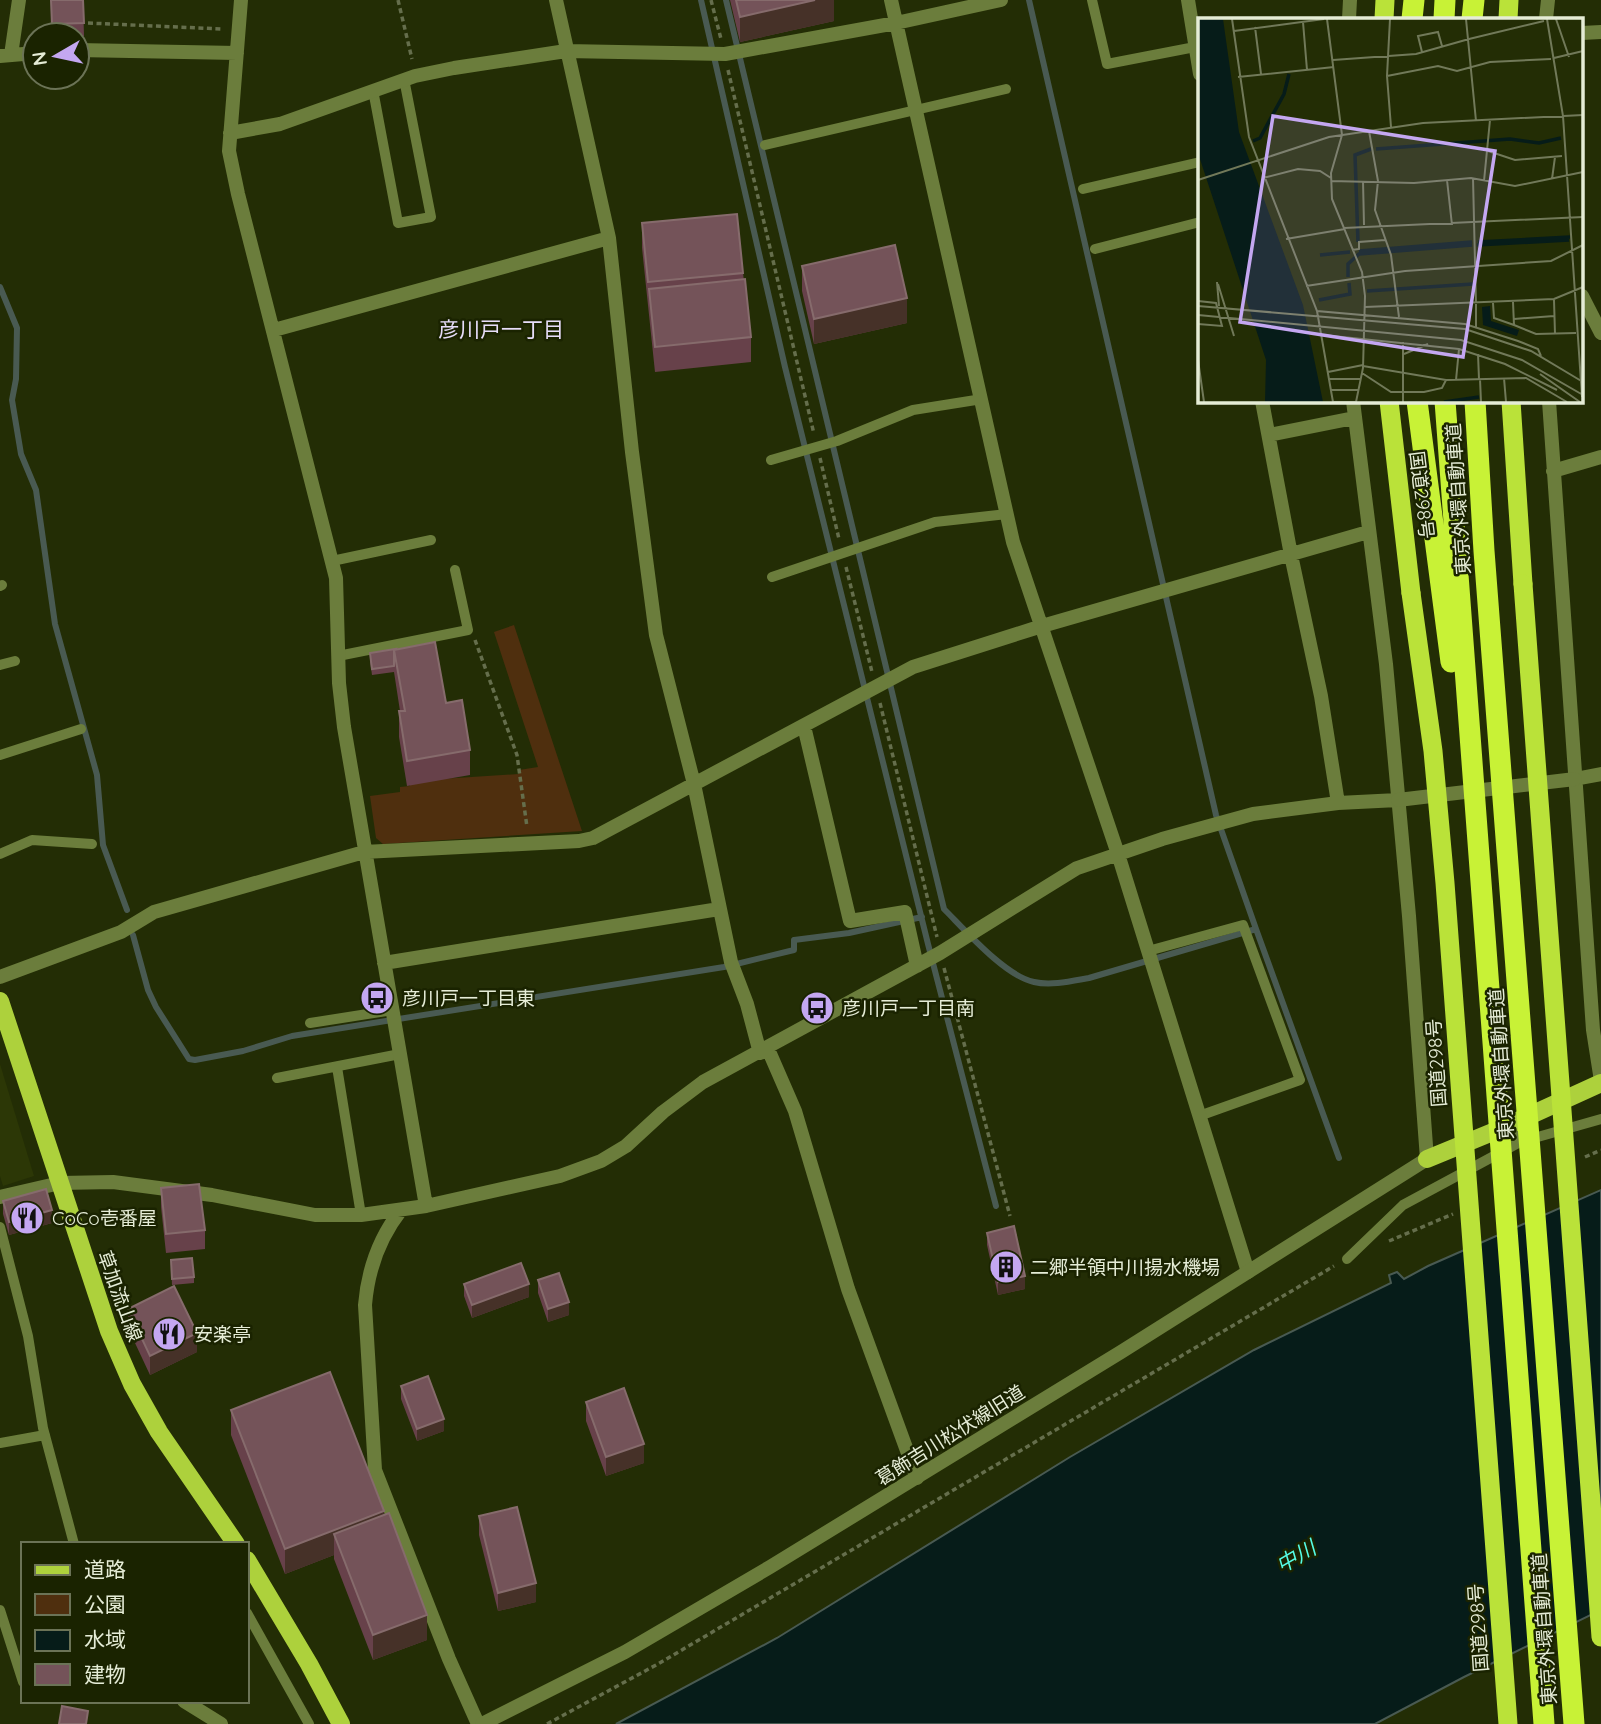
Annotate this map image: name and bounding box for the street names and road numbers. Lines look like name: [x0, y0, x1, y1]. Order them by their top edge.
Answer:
street label: 東京外環自動車道: [1441, 422, 1475, 576]
street label: 国道298号: [1405, 450, 1439, 540]
street label: 東京外環自動車道: [1484, 987, 1518, 1141]
street label: 国道298号: [1421, 1018, 1451, 1108]
street label: 草加流山線: [92, 1247, 148, 1345]
street label: 葛飾吉川松伏線旧道: [871, 1380, 1029, 1490]
street label: 東京外環自動車道: [1527, 1552, 1561, 1706]
street label: 国道298号: [1463, 1583, 1493, 1673]

